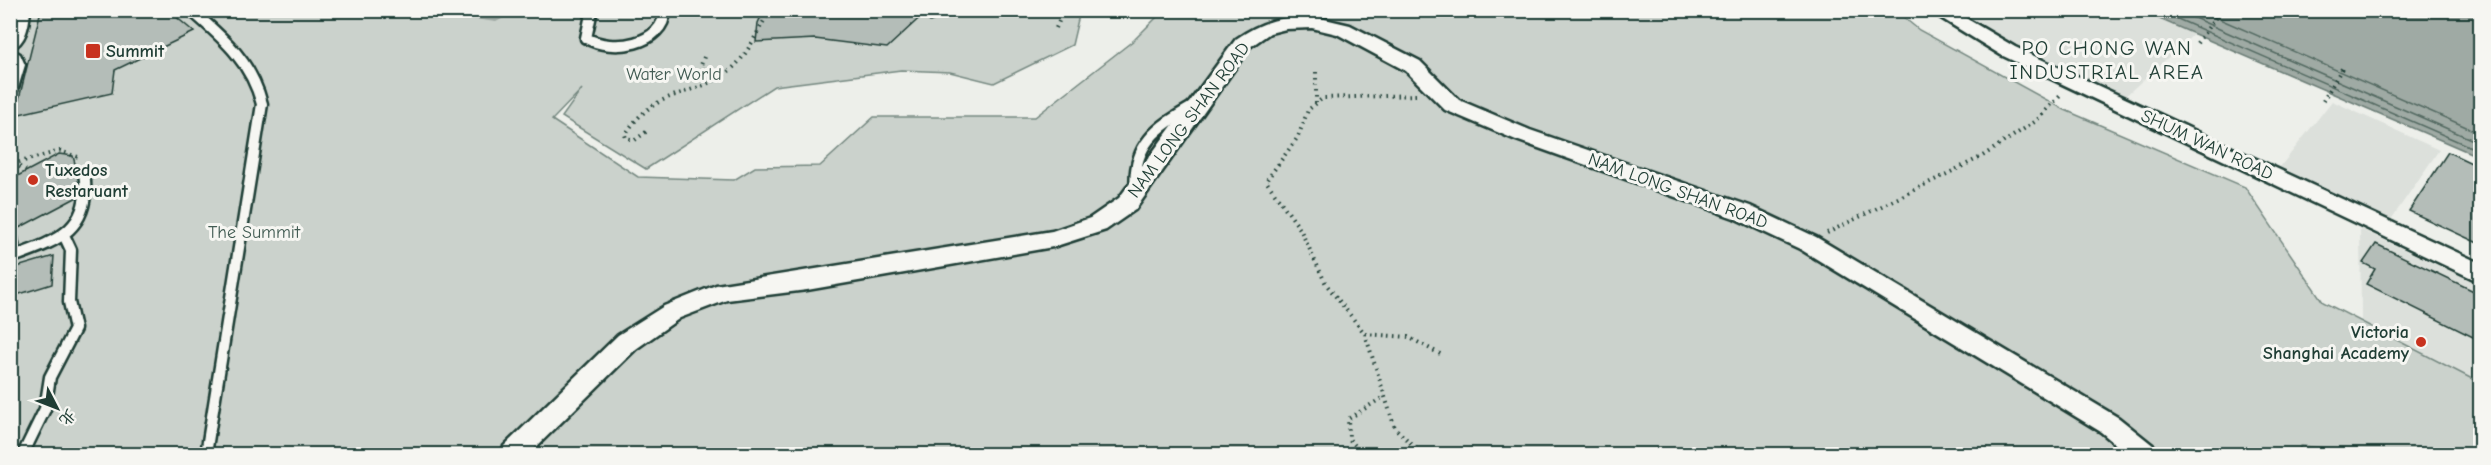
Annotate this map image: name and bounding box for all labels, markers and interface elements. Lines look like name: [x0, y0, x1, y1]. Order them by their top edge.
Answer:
district label: PO CHONG WAN INDUSTRIAL AREA: [2010, 36, 2204, 84]
street label: NAM LONG SHAN ROAD: [1124, 38, 1254, 202]
place label: Summit: [106, 41, 165, 62]
marker: Summit: [84, 42, 102, 60]
park label: Water World: [626, 64, 722, 85]
street label: SHUM WAN ROAD: [2138, 105, 2276, 185]
street label: NAM LONG SHAN ROAD: [1585, 149, 1771, 233]
place label: Tuxedos Restaruant: [45, 160, 129, 202]
marker: Tuxedos Restaruant: [26, 173, 40, 187]
park label: The Summit: [208, 222, 301, 243]
place label: Victoria Shanghai Academy: [2263, 322, 2410, 364]
marker: Victoria Shanghai Academy: [2414, 335, 2428, 349]
north arrow: [27, 378, 87, 438]
text: 北: [55, 405, 79, 429]

